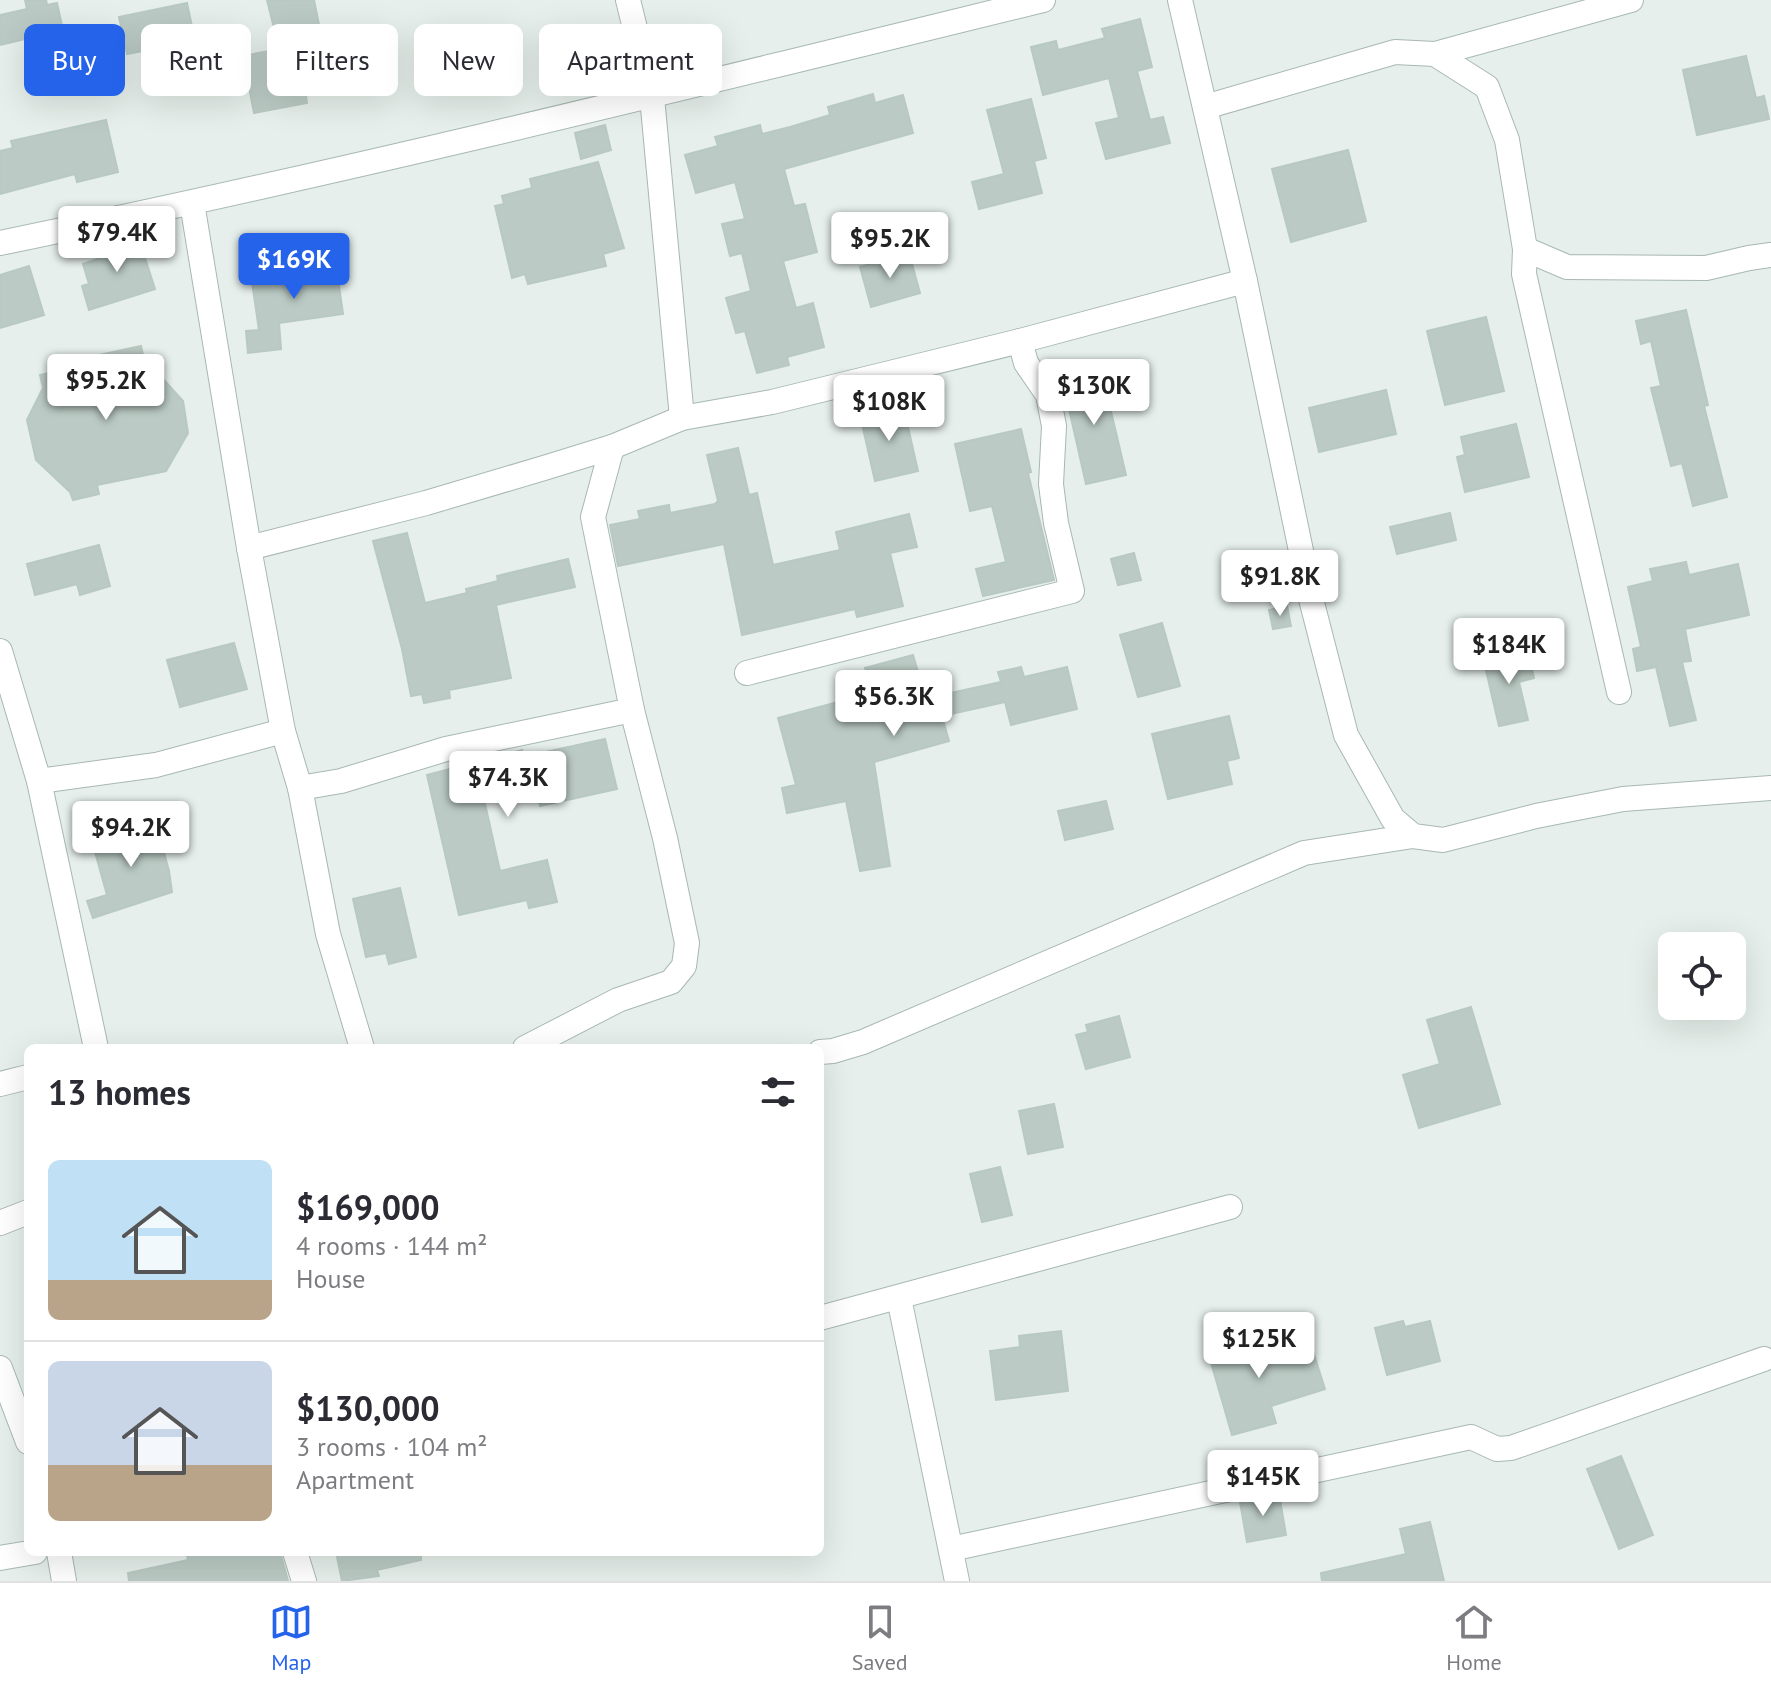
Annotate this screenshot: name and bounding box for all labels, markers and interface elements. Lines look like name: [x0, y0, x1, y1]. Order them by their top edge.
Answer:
chip: Buy: [24, 24, 125, 96]
chip: Rent: [141, 24, 251, 96]
chip: Filters: [267, 24, 398, 96]
chip: New: [414, 24, 523, 96]
chip: Apartment: [539, 24, 722, 96]
pin: $79.4K: [52, 206, 182, 274]
pin: $95.2K: [825, 212, 955, 280]
text: $79.4K: [76, 215, 158, 248]
text: $95.2K: [849, 221, 931, 254]
pin: $169K: [238, 233, 350, 301]
text: $169K: [256, 242, 332, 275]
pin: $95.2K: [41, 354, 171, 422]
pin: $130K: [1038, 359, 1150, 427]
text: $95.2K: [65, 363, 147, 396]
text: $130K: [1056, 368, 1132, 401]
pin: $108K: [833, 375, 945, 443]
text: $108K: [851, 384, 927, 417]
pin: $91.8K: [1215, 550, 1345, 618]
text: $91.8K: [1239, 559, 1321, 592]
pin: $184K: [1453, 618, 1565, 686]
text: $184K: [1471, 627, 1547, 660]
pin: $56.3K: [829, 670, 959, 738]
text: $56.3K: [853, 679, 935, 712]
pin: $74.3K: [443, 751, 573, 819]
text: $74.3K: [467, 760, 549, 793]
pin: $94.2K: [66, 801, 196, 869]
text: $94.2K: [90, 810, 172, 843]
map controls: [1658, 932, 1746, 1020]
button: locate: [1658, 932, 1746, 1020]
text: 13 homes: [48, 1070, 191, 1114]
icon: filters: [756, 1070, 800, 1114]
text: $169,000: [296, 1185, 440, 1229]
icon: home: [112, 1192, 208, 1288]
text: 4 rooms · 144 m²: [296, 1229, 488, 1262]
text: House: [296, 1262, 366, 1295]
pin: $125K: [1203, 1312, 1315, 1380]
text: $125K: [1221, 1321, 1297, 1354]
text: $130,000: [296, 1386, 440, 1430]
icon: home: [112, 1393, 208, 1489]
text: 3 rooms · 104 m²: [296, 1430, 488, 1463]
pin: $145K: [1207, 1450, 1319, 1518]
text: $145K: [1225, 1459, 1301, 1492]
text: Apartment: [296, 1463, 414, 1496]
tab: Map: [269, 1600, 313, 1676]
tab: Saved: [852, 1600, 908, 1676]
tab: Home: [1446, 1600, 1502, 1676]

